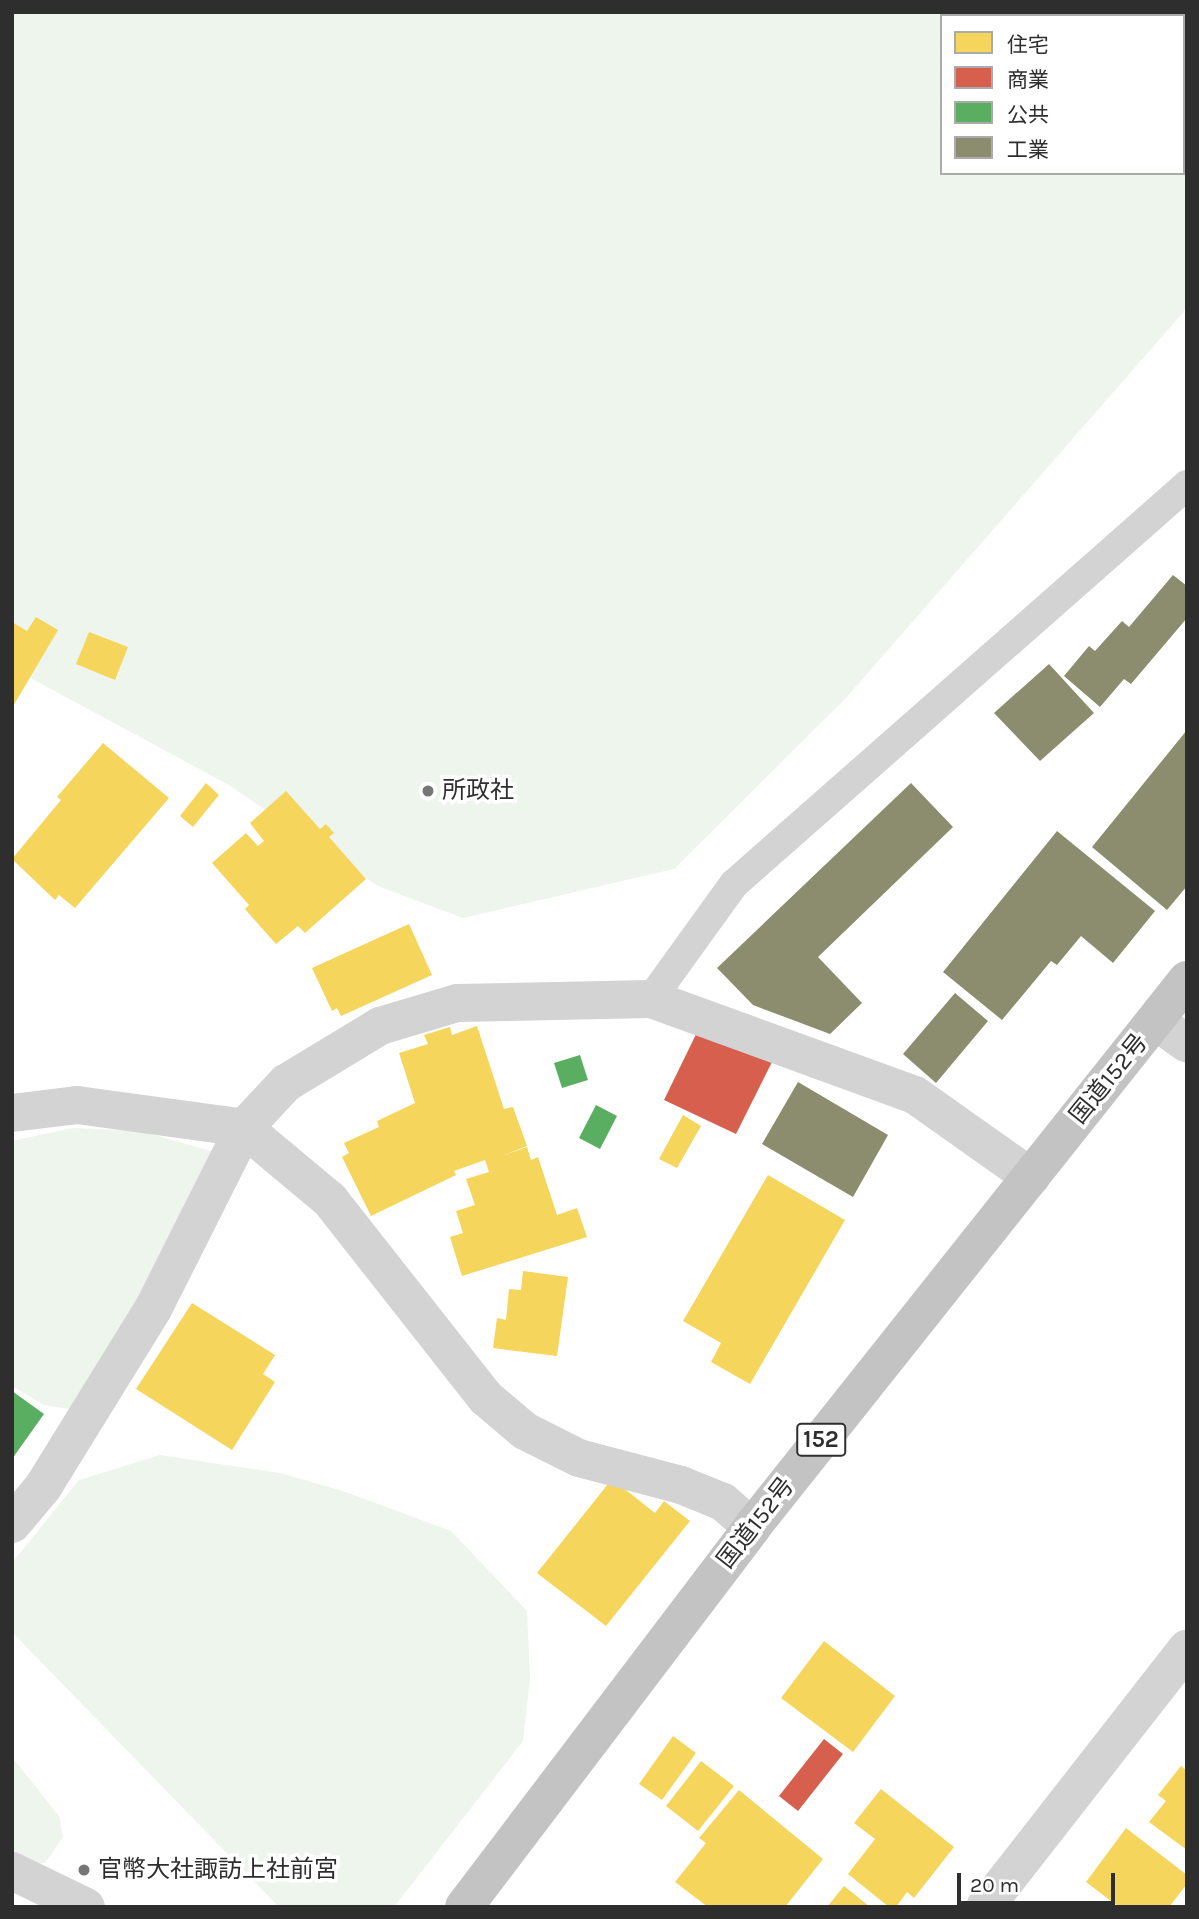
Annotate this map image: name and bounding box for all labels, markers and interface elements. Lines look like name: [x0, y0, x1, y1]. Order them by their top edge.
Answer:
legend: [940, 14, 1185, 175]
text: 住宅: [1007, 33, 1049, 57]
text: 商業: [1007, 68, 1049, 92]
text: 公共: [1007, 103, 1049, 127]
text: 工業: [1007, 138, 1049, 162]
place label: 所政社: [442, 777, 514, 805]
marker: 所政社: [420, 783, 436, 799]
street label: 国道152号: [1064, 1028, 1154, 1130]
road number: 152: [795, 1420, 847, 1460]
street label: 国道152号: [712, 1472, 800, 1574]
place label: 官幣大社諏訪上社前宮: [98, 1856, 338, 1884]
scale bar: [961, 1860, 1118, 1904]
marker: 官幣大社諏訪上社前宮: [76, 1862, 92, 1878]
text: 20 m: [970, 1873, 1019, 1897]

